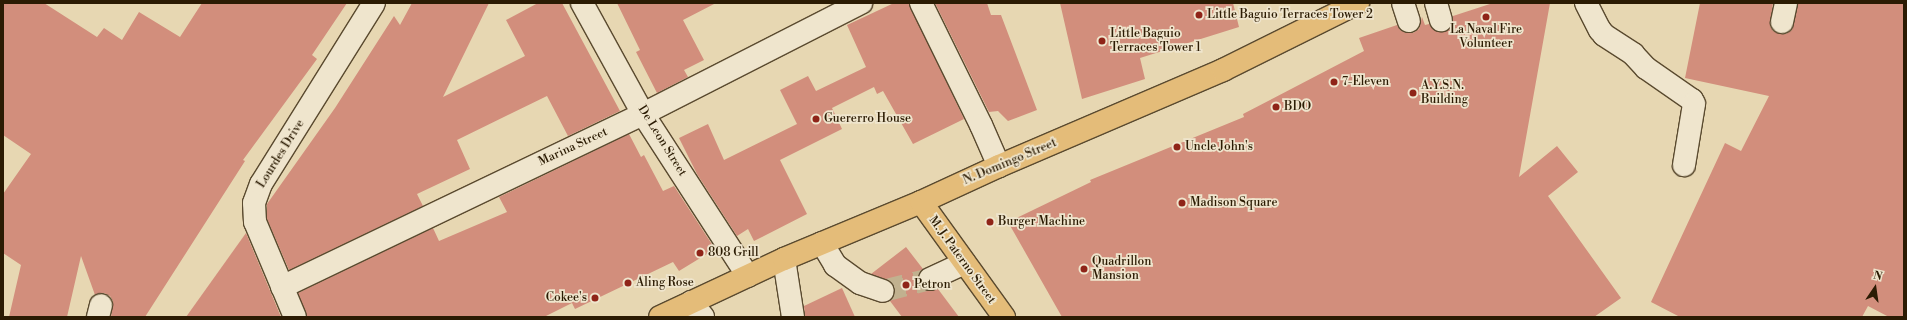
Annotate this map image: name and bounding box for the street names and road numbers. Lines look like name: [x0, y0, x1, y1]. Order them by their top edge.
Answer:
street label: De Leon Street: [634, 103, 690, 179]
street label: Lourdes Drive: [254, 117, 308, 191]
street label: Marina Street: [536, 125, 610, 169]
street label: N. Domingo Street: [961, 136, 1059, 188]
street label: M. J. Paterno Street: [925, 213, 999, 307]

